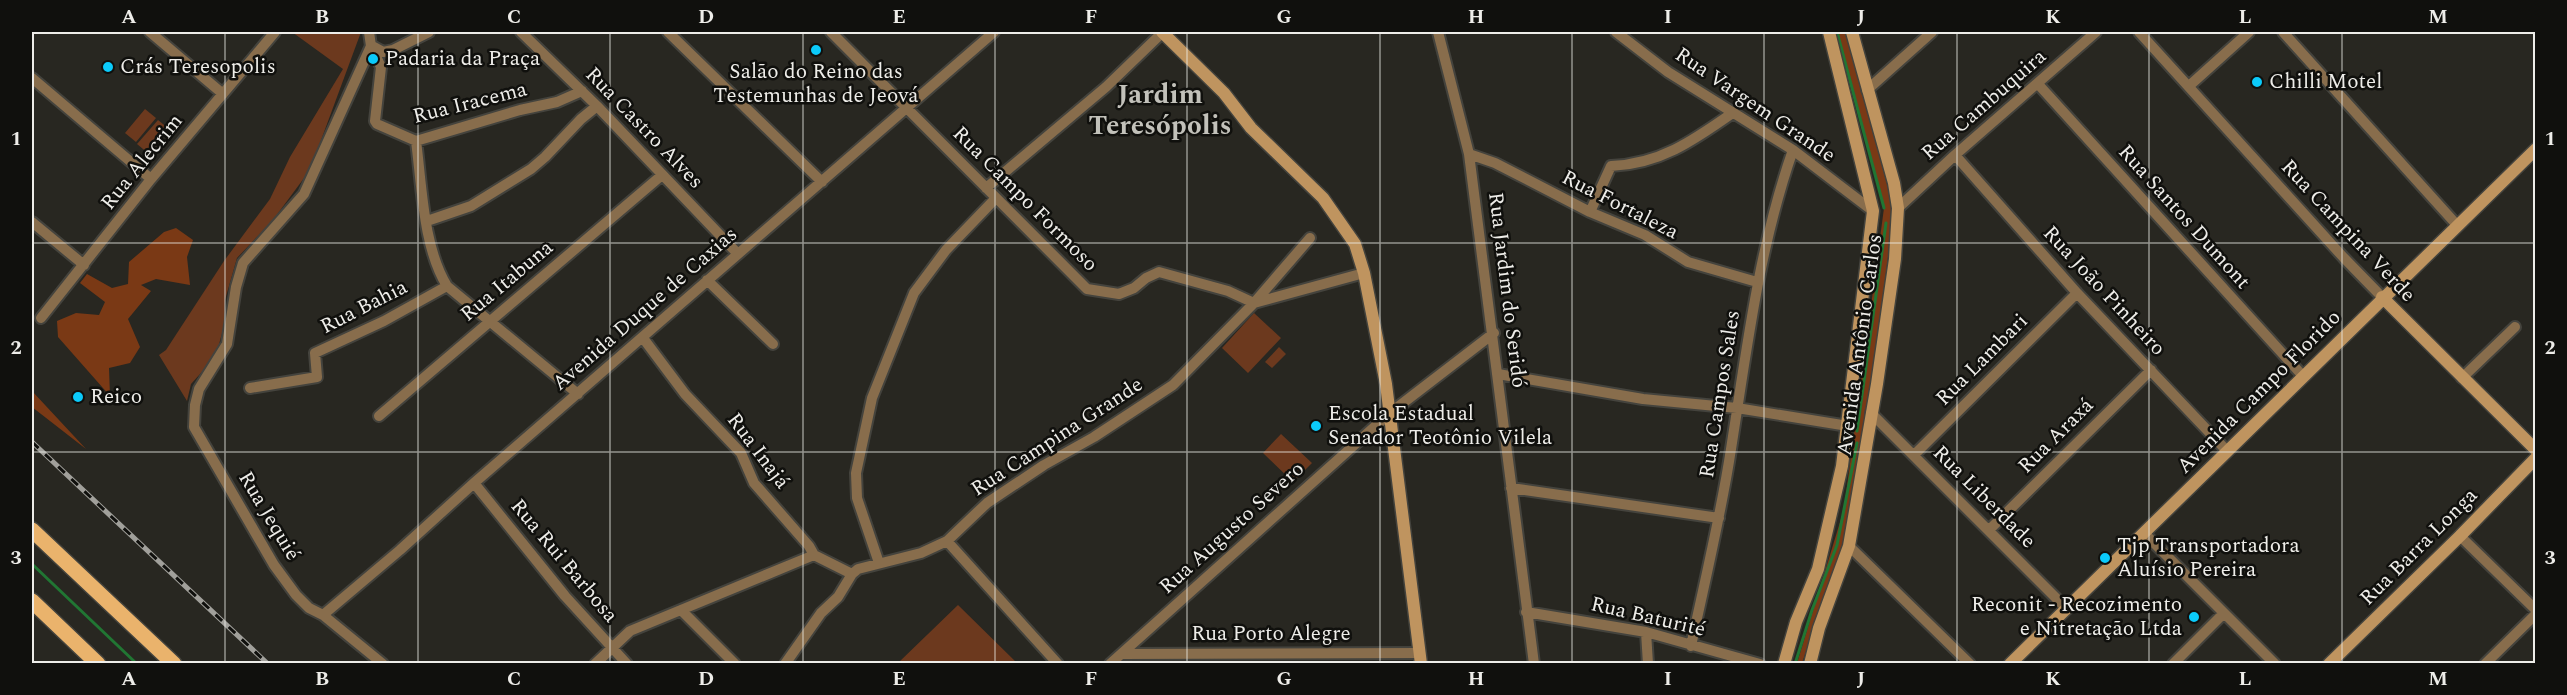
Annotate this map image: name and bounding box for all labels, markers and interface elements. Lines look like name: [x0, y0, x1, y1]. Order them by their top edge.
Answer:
text: A: [121, 2, 137, 32]
text: B: [315, 2, 329, 32]
text: C: [507, 2, 521, 32]
text: D: [698, 2, 714, 32]
text: E: [892, 2, 906, 32]
text: F: [1085, 2, 1097, 32]
text: G: [1276, 2, 1292, 32]
text: H: [1468, 2, 1484, 32]
text: I: [1664, 2, 1672, 32]
text: J: [1857, 2, 1865, 32]
text: K: [2045, 2, 2061, 32]
text: L: [2239, 2, 2251, 32]
text: M: [2428, 2, 2448, 32]
street label: Rua Vargem Grande: [1668, 39, 1842, 171]
street label: Rua Cambuquira: [1914, 41, 2054, 169]
place label: Padaria da Praça: [385, 43, 541, 75]
marker: Salão do Reino das Testemunhas de Jeová: [809, 43, 823, 57]
place label: Crás Teresopolis: [120, 51, 276, 83]
marker: Padaria da Praça: [366, 52, 380, 66]
place label: Salão do Reino das Testemunhas de Jeová: [713, 56, 919, 112]
marker: Crás Teresopolis: [101, 60, 115, 74]
street label: Rua Castro Alves: [577, 60, 711, 196]
place label: Chilli Motel: [2269, 66, 2382, 98]
street label: Rua Iracema: [410, 73, 531, 133]
district label: Jardim Teresópolis: [1089, 74, 1231, 147]
marker: Chilli Motel: [2250, 75, 2264, 89]
street label: Rua Alecrim: [93, 107, 191, 217]
street label: Rua Campo Formoso: [945, 119, 1105, 279]
text: 1: [10, 124, 22, 154]
text: 1: [2544, 124, 2556, 154]
street label: Rua Santos Dumont: [2110, 137, 2258, 297]
street label: Rua Campina Verde: [2273, 152, 2423, 310]
street label: Rua Fortaleza: [1556, 162, 1685, 249]
street label: Rua Jardim do Seridó: [1479, 190, 1535, 390]
street label: Avenida Duque de Caxias: [545, 219, 745, 399]
street label: Rua João Pinheiro: [2035, 219, 2173, 363]
street label: Rua Itabuna: [453, 232, 561, 330]
street label: Avenida Antônio Carlos: [1829, 232, 1891, 458]
street label: Rua Bahia: [315, 271, 414, 343]
street label: Avenida Campo Florido: [2169, 302, 2349, 482]
street label: Rua Lambari: [1928, 306, 2036, 414]
street label: Rua Campos Sales: [1691, 308, 1749, 480]
text: 2: [10, 333, 22, 363]
text: 2: [2544, 333, 2556, 363]
street label: Rua Campina Grande: [964, 369, 1150, 505]
place label: Reico: [90, 381, 142, 413]
marker: Reico: [71, 390, 85, 404]
street label: Rua Araxá: [2011, 390, 2102, 481]
place label: Escola Estadual Senador Teotônio Vilela: [1328, 398, 1553, 454]
street label: Rua Inajá: [719, 406, 798, 497]
marker: Escola Estadual Senador Teotônio Vilela: [1309, 419, 1323, 433]
street label: Rua Liberdade: [1925, 438, 2043, 556]
street label: Rua Augusto Severo: [1152, 454, 1312, 602]
street label: Rua Jequié: [230, 465, 308, 567]
street label: Rua Barra Longa: [2353, 480, 2486, 613]
street label: Rua Rui Barbosa: [502, 492, 626, 631]
place label: Tjp Transportadora Aluísio Pereira: [2117, 530, 2301, 586]
text: 3: [10, 543, 22, 573]
text: 3: [2544, 543, 2556, 573]
marker: Tjp Transportadora Aluísio Pereira: [2098, 551, 2112, 565]
street label: Rua Baturité: [1587, 588, 1709, 646]
place label: Reconit - Recozimento e Nitretação Ltda: [1971, 589, 2183, 645]
marker: Reconit - Recozimento e Nitretação Ltda: [2187, 610, 2201, 624]
street label: Rua Porto Alegre: [1191, 618, 1351, 650]
text: A: [121, 664, 137, 694]
text: B: [315, 664, 329, 694]
text: C: [507, 664, 521, 694]
text: D: [698, 664, 714, 694]
text: E: [892, 664, 906, 694]
text: F: [1085, 664, 1097, 694]
text: G: [1276, 664, 1292, 694]
text: H: [1468, 664, 1484, 694]
text: I: [1664, 664, 1672, 694]
text: J: [1857, 664, 1865, 694]
text: K: [2045, 664, 2061, 694]
text: L: [2239, 664, 2251, 694]
text: M: [2428, 664, 2448, 694]

